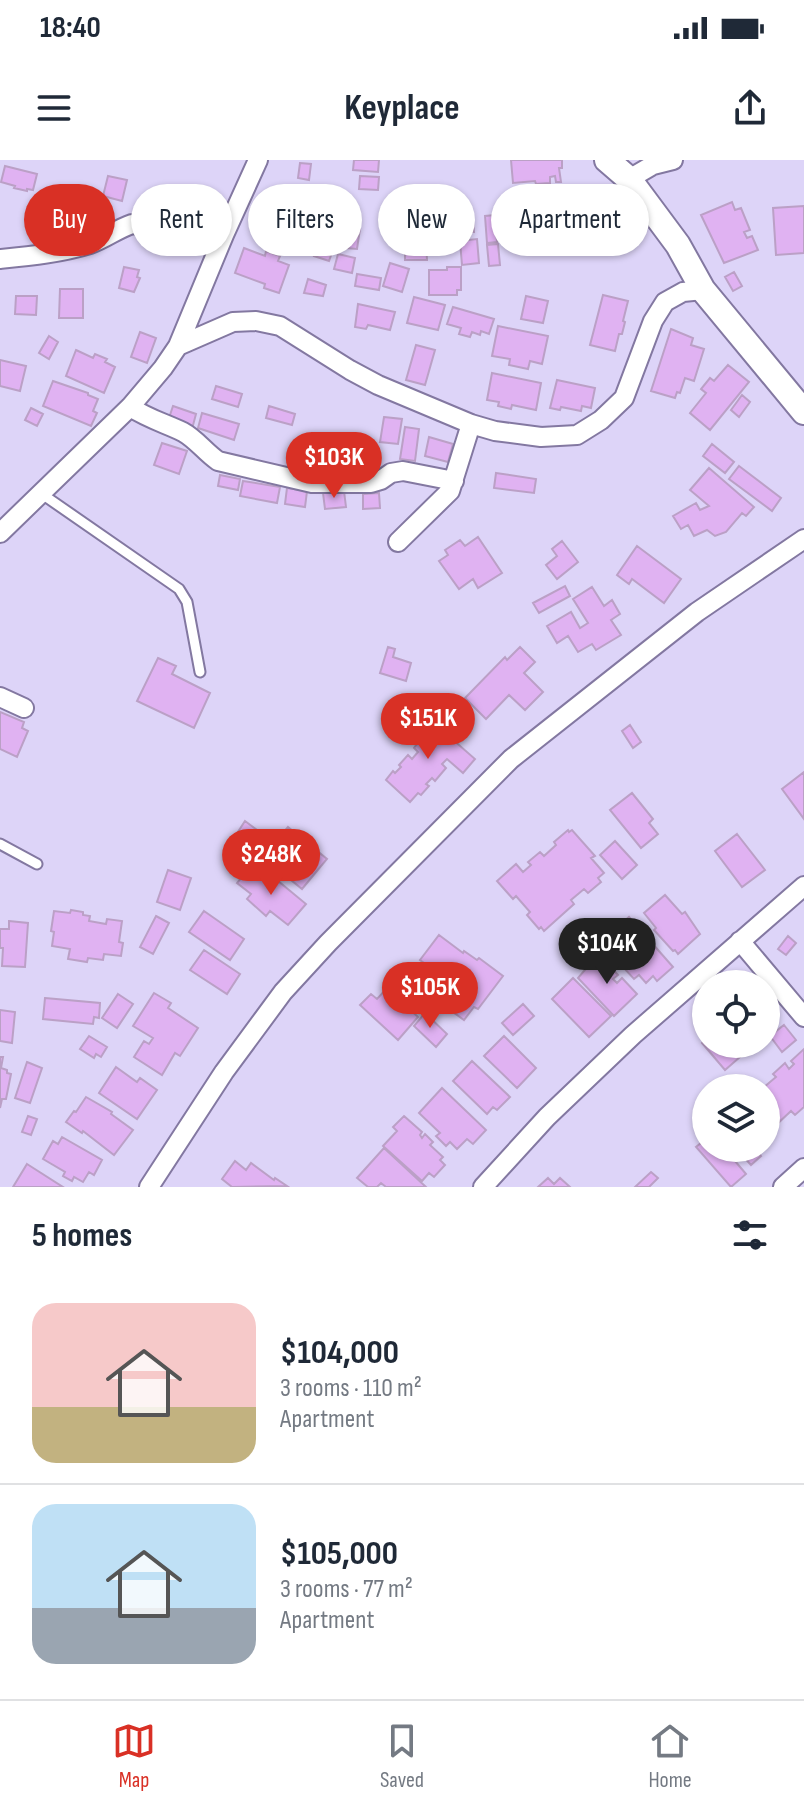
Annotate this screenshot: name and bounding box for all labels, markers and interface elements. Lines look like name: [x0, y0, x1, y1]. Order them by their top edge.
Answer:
text: 18:40: [40, 10, 101, 46]
icon: menu: [32, 86, 76, 130]
icon: share: [728, 86, 772, 130]
text: Keyplace: [344, 87, 460, 130]
chip: Buy: [24, 184, 115, 256]
chip: Rent: [131, 184, 232, 256]
chip: Filters: [248, 184, 362, 256]
chip: New: [378, 184, 475, 256]
chip: Apartment: [491, 184, 649, 256]
pin: $103K: [278, 432, 390, 500]
text: $103K: [304, 442, 364, 473]
pin: $151K: [372, 693, 484, 761]
text: $151K: [399, 703, 457, 734]
pin: $248K: [215, 829, 327, 897]
text: $248K: [240, 839, 302, 870]
pin: $104K: [551, 918, 663, 986]
text: $104K: [577, 928, 637, 959]
pin: $105K: [374, 962, 486, 1030]
map controls: [692, 970, 780, 1162]
button: locate: [692, 970, 780, 1058]
text: $105K: [400, 972, 460, 1003]
button: layers: [692, 1074, 780, 1162]
icon: filters: [728, 1213, 772, 1257]
text: 5 homes: [32, 1215, 132, 1256]
text: $104,000: [280, 1332, 399, 1373]
icon: home: [96, 1335, 192, 1431]
text: 3 rooms · 110 m²: [280, 1373, 422, 1404]
text: Apartment: [280, 1404, 374, 1435]
text: $105,000: [280, 1533, 398, 1574]
icon: home: [96, 1536, 192, 1632]
text: 3 rooms · 77 m²: [280, 1574, 413, 1605]
text: Apartment: [280, 1605, 374, 1636]
tab: Map: [112, 1719, 156, 1794]
tab: Saved: [380, 1719, 424, 1794]
tab: Home: [648, 1719, 692, 1794]

